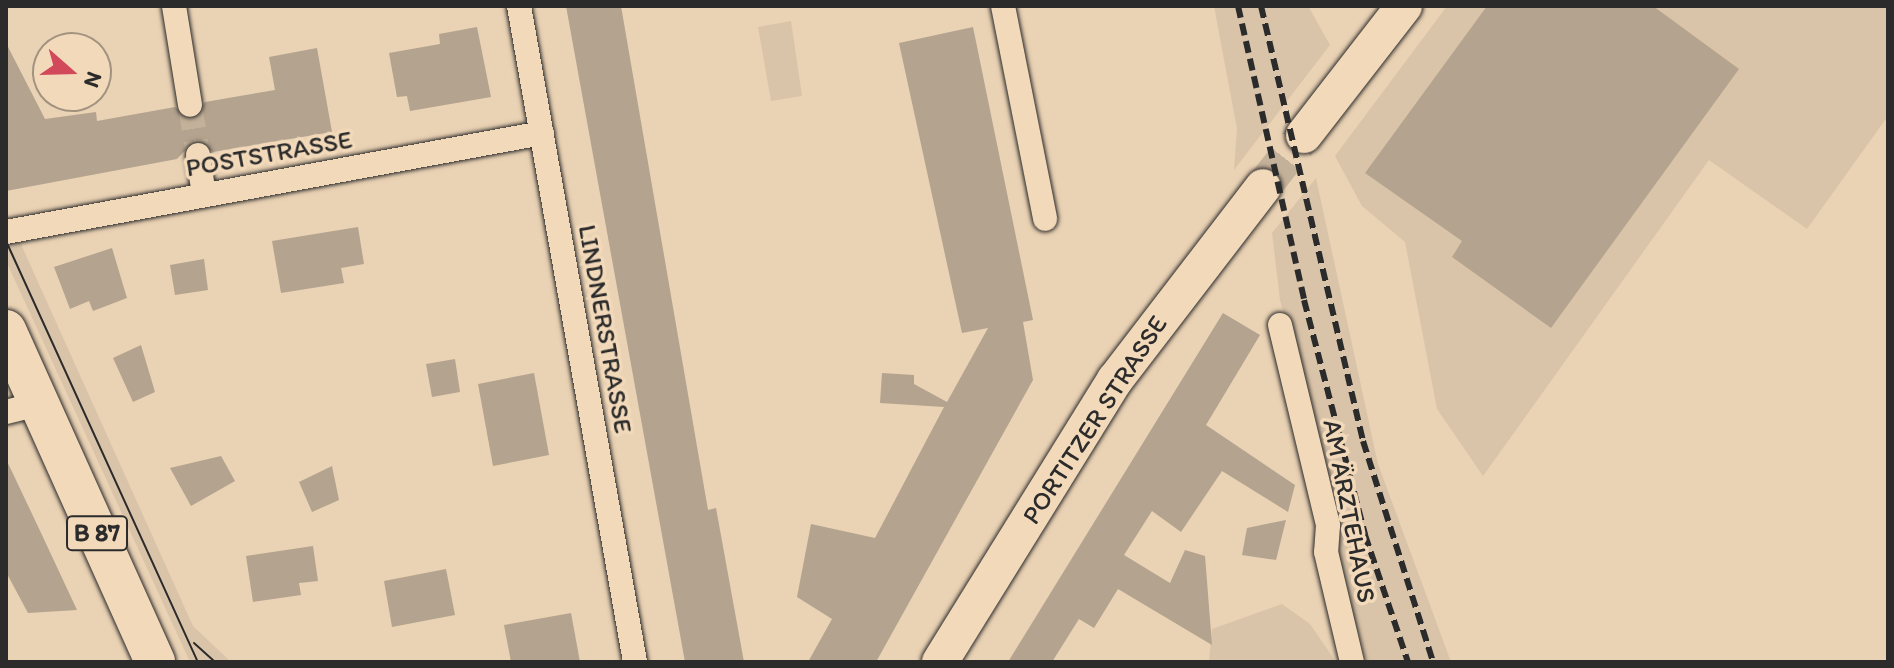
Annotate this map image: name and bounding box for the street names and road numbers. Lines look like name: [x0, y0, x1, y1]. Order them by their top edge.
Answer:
street label: POSTSTRASSE: [183, 124, 355, 184]
street label: LINDNERSTRASSE: [571, 222, 639, 436]
street label: PORTITZER STRASSE: [1016, 310, 1174, 530]
street label: AM ÄRZTEHAUS: [1316, 417, 1382, 605]
road number: B 87: [65, 513, 129, 553]

